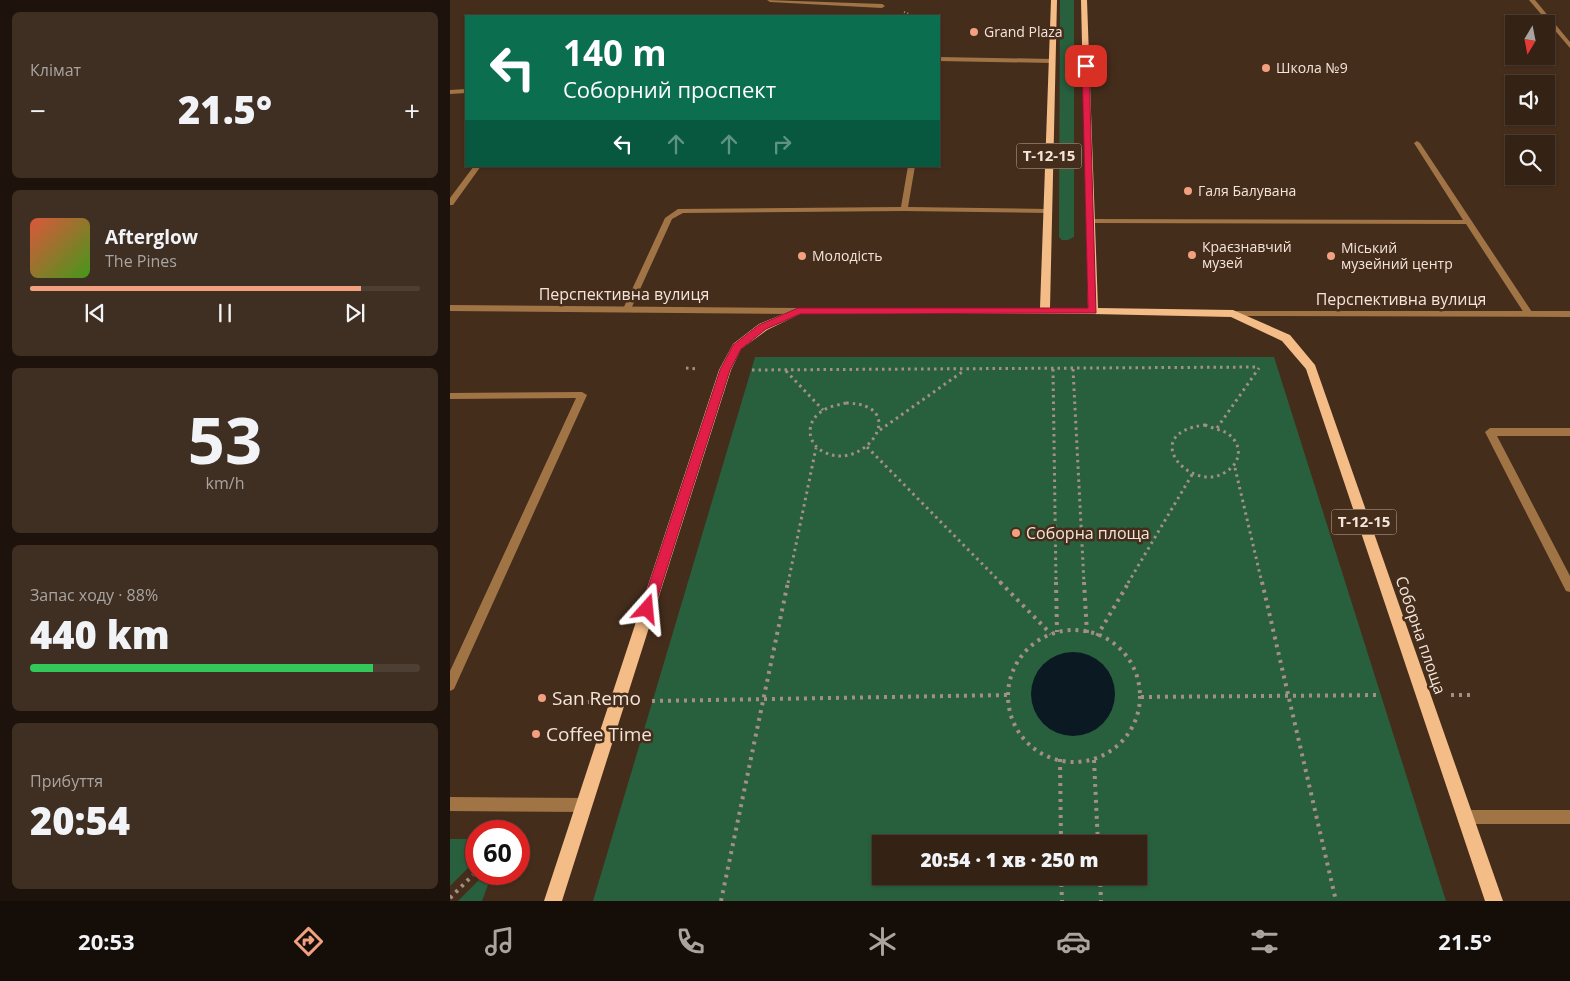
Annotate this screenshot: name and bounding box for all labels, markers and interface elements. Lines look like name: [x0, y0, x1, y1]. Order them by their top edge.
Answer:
north arrow: [1505, 15, 1555, 65]
map controls: [1505, 15, 1555, 185]
place label: Grand Plaza: [984, 22, 1063, 41]
marker: Grand Plaza: [968, 26, 980, 38]
text: 140 m: [563, 29, 667, 76]
icon: left: [480, 35, 545, 100]
pin: [1065, 45, 1107, 87]
icon: arrive: [1072, 52, 1100, 80]
place label: Школа №9: [1276, 58, 1348, 77]
text: Клімат: [30, 59, 81, 81]
marker: Школа №9: [1260, 62, 1272, 74]
text: Соборний проспект: [563, 74, 776, 104]
button: sound: [1505, 75, 1555, 125]
text: 21.5°: [178, 83, 272, 135]
text: −: [30, 91, 46, 129]
text: +: [404, 91, 420, 129]
icon: left: [609, 130, 637, 158]
icon: ahead: [662, 130, 690, 158]
icon: ahead: [715, 130, 743, 158]
icon: right: [768, 130, 796, 158]
button: search: [1505, 135, 1555, 185]
road number: Т-12-15: [1016, 144, 1082, 168]
place label: Галя Балувана: [1198, 181, 1296, 200]
marker: Галя Балувана: [1182, 185, 1194, 197]
text: Afterglow: [105, 224, 198, 250]
place label: Краєзнавчий музей: [1202, 237, 1292, 272]
place label: Міський музейний центр: [1341, 238, 1453, 273]
place label: Молодість: [812, 246, 883, 265]
marker: Краєзнавчий музей: [1186, 249, 1198, 261]
text: The Pines: [105, 250, 177, 272]
marker: Молодість: [796, 250, 808, 262]
marker: Міський музейний центр: [1325, 250, 1337, 262]
street label: Перспективна вулиця: [539, 283, 709, 305]
street label: Перспективна вулиця: [1316, 288, 1486, 310]
icon: previous: [81, 299, 109, 327]
icon: pause: [211, 299, 239, 327]
icon: next: [341, 299, 369, 327]
text: 53: [188, 395, 262, 483]
text: km/h: [206, 472, 244, 494]
road number: Т-12-15: [1332, 510, 1396, 534]
place label: Соборна площа: [1026, 522, 1150, 544]
marker: Соборна площа: [1010, 527, 1022, 539]
street label: Соборна площа: [1390, 573, 1452, 697]
position arrow: [620, 582, 672, 634]
text: Запас ходу · 88%: [30, 584, 158, 606]
text: 440 km: [30, 608, 170, 660]
place label: San Remo: [552, 685, 641, 711]
marker: San Remo: [536, 692, 548, 704]
place label: Coffee Time: [546, 721, 652, 747]
marker: Coffee Time: [530, 728, 542, 740]
text: Прибуття: [30, 770, 103, 792]
text: 20:54: [30, 794, 130, 846]
speed limit sign: 60: [465, 820, 530, 885]
text: 20:54 · 1 хв · 250 m: [920, 847, 1099, 873]
icon: directions: [291, 924, 326, 959]
icon: music: [482, 924, 517, 959]
icon: phone: [673, 924, 708, 959]
icon: climate: [865, 924, 900, 959]
icon: car: [1056, 924, 1091, 959]
icon: filters: [1247, 924, 1282, 959]
text: 20:53: [78, 926, 135, 956]
text: 21.5°: [1438, 926, 1492, 956]

